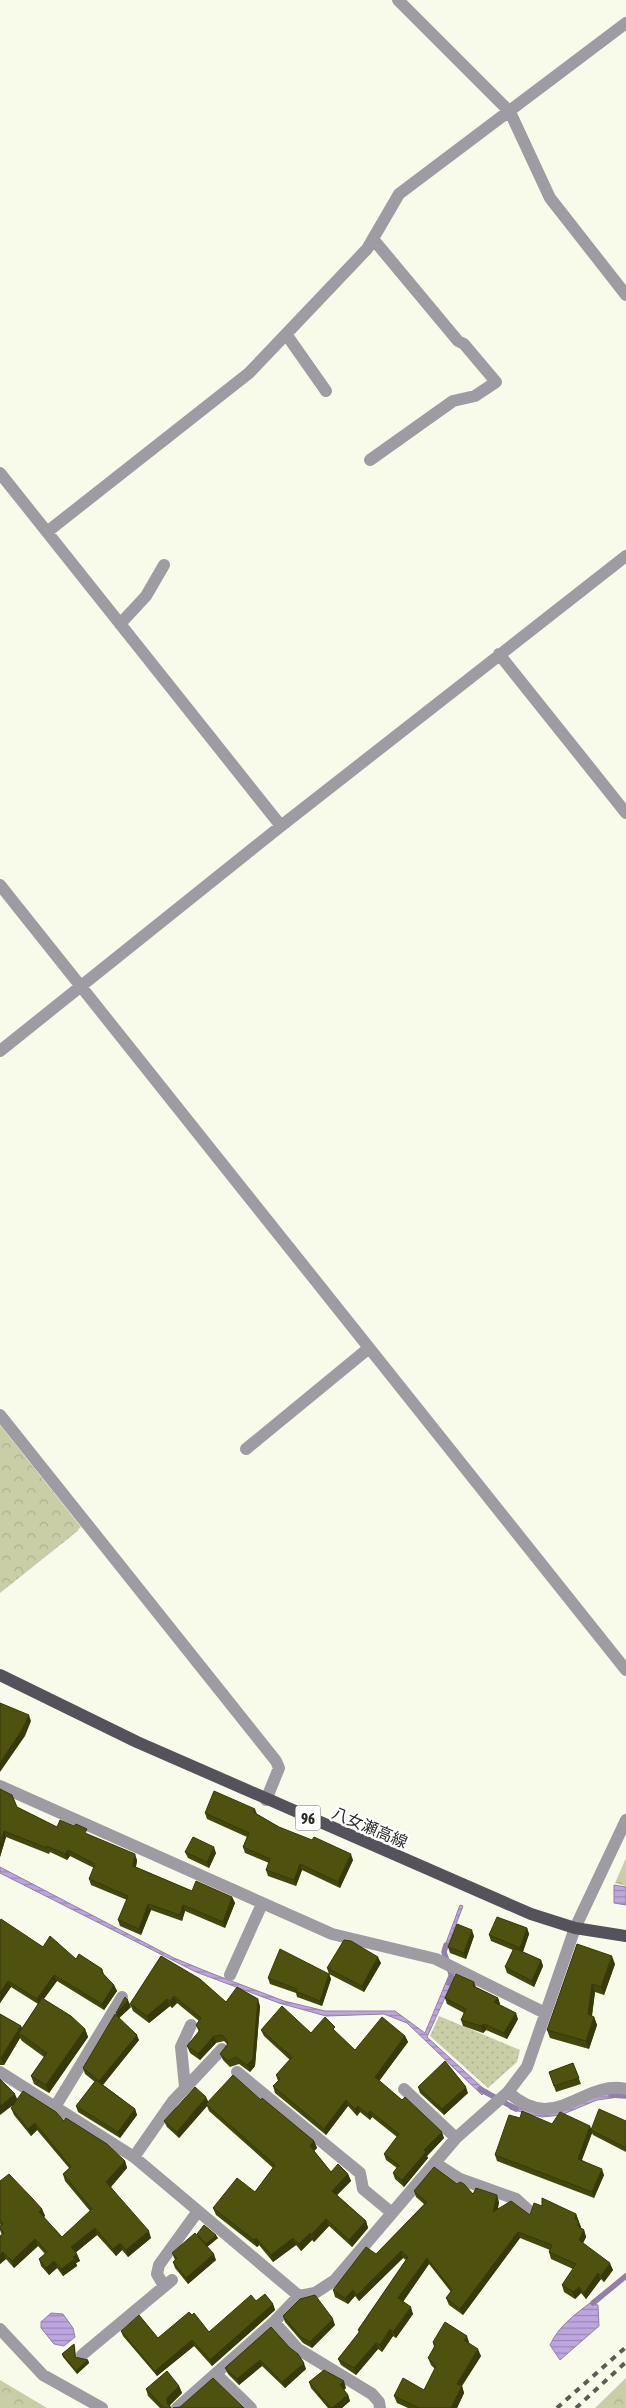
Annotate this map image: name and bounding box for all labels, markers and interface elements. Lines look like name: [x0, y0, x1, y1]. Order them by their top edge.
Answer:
street label: 八女瀬高線: [330, 1803, 410, 1851]
road number: 96: [296, 1806, 320, 1830]

